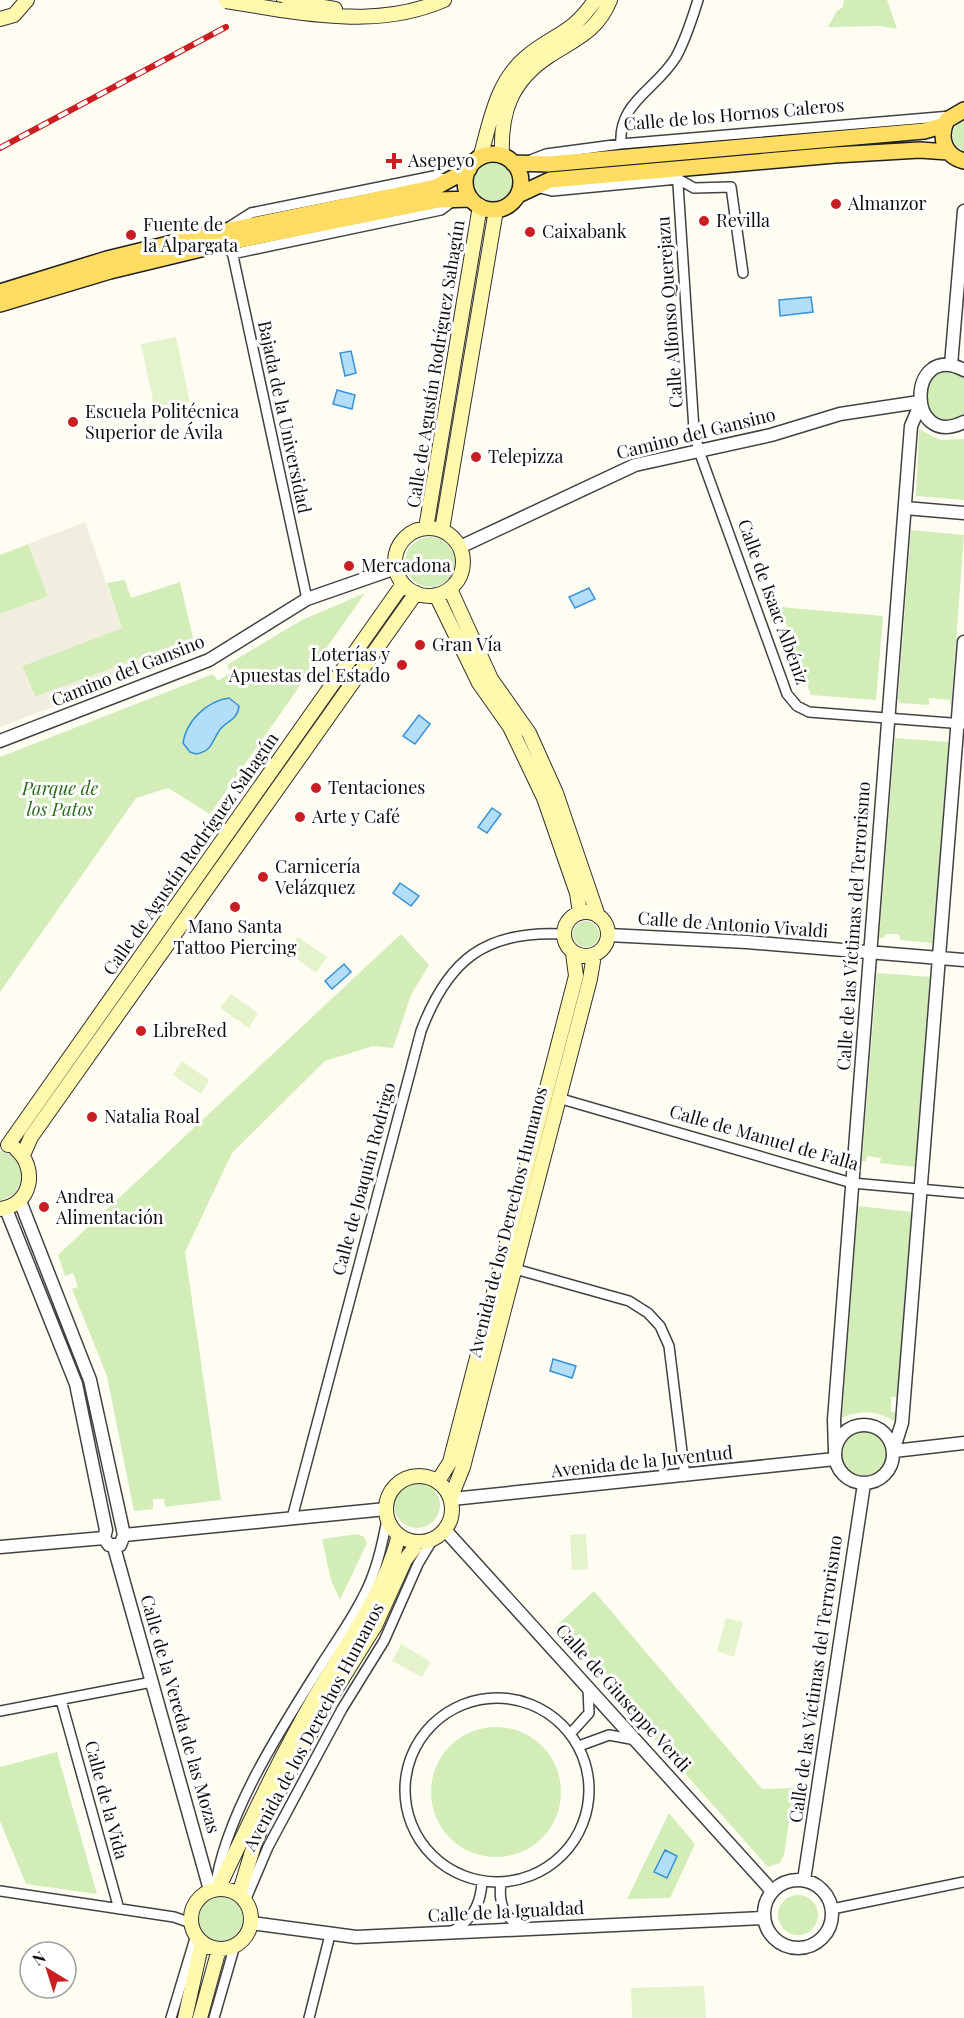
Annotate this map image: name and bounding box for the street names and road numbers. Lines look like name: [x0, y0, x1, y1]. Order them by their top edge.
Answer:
street label: Calle de los Hornos Caleros: [623, 92, 845, 136]
street label: Calle Alfonso Querejazu: [650, 215, 688, 409]
street label: Calle de Agustín Rodríguez Sahagún: [400, 218, 470, 509]
street label: Bajada de la Universidad: [253, 318, 317, 516]
street label: Camino del Gansino: [614, 402, 778, 464]
street label: Calle de Isaac Albéniz: [733, 516, 815, 688]
street label: Camino del Gansino: [48, 628, 208, 712]
street label: Calle de Agustín Rodríguez Sahagún: [97, 727, 284, 980]
street label: Calle de las Víctimas del Terrorismo: [831, 780, 875, 1071]
street label: Calle de Antonio Vivaldi: [637, 905, 829, 943]
street label: Calle de Joaquín Rodrigo: [326, 1079, 400, 1278]
street label: Avenida de los Derechos Humanos: [462, 1084, 552, 1360]
street label: Calle de Manuel de Falla: [667, 1099, 862, 1176]
street label: Avenida de la Juventud: [549, 1439, 734, 1483]
street label: Calle de las Víctimas del Terrorismo: [783, 1534, 847, 1824]
street label: Calle de la Vereda de las Mozas: [135, 1592, 227, 1836]
street label: Avenida de los Derechos Humanos: [237, 1598, 389, 1856]
street label: Calle de Giuseppe Verdi: [551, 1618, 697, 1776]
street label: Calle de la Vida: [80, 1738, 134, 1862]
street label: Calle de la Igualdad: [427, 1895, 585, 1927]

